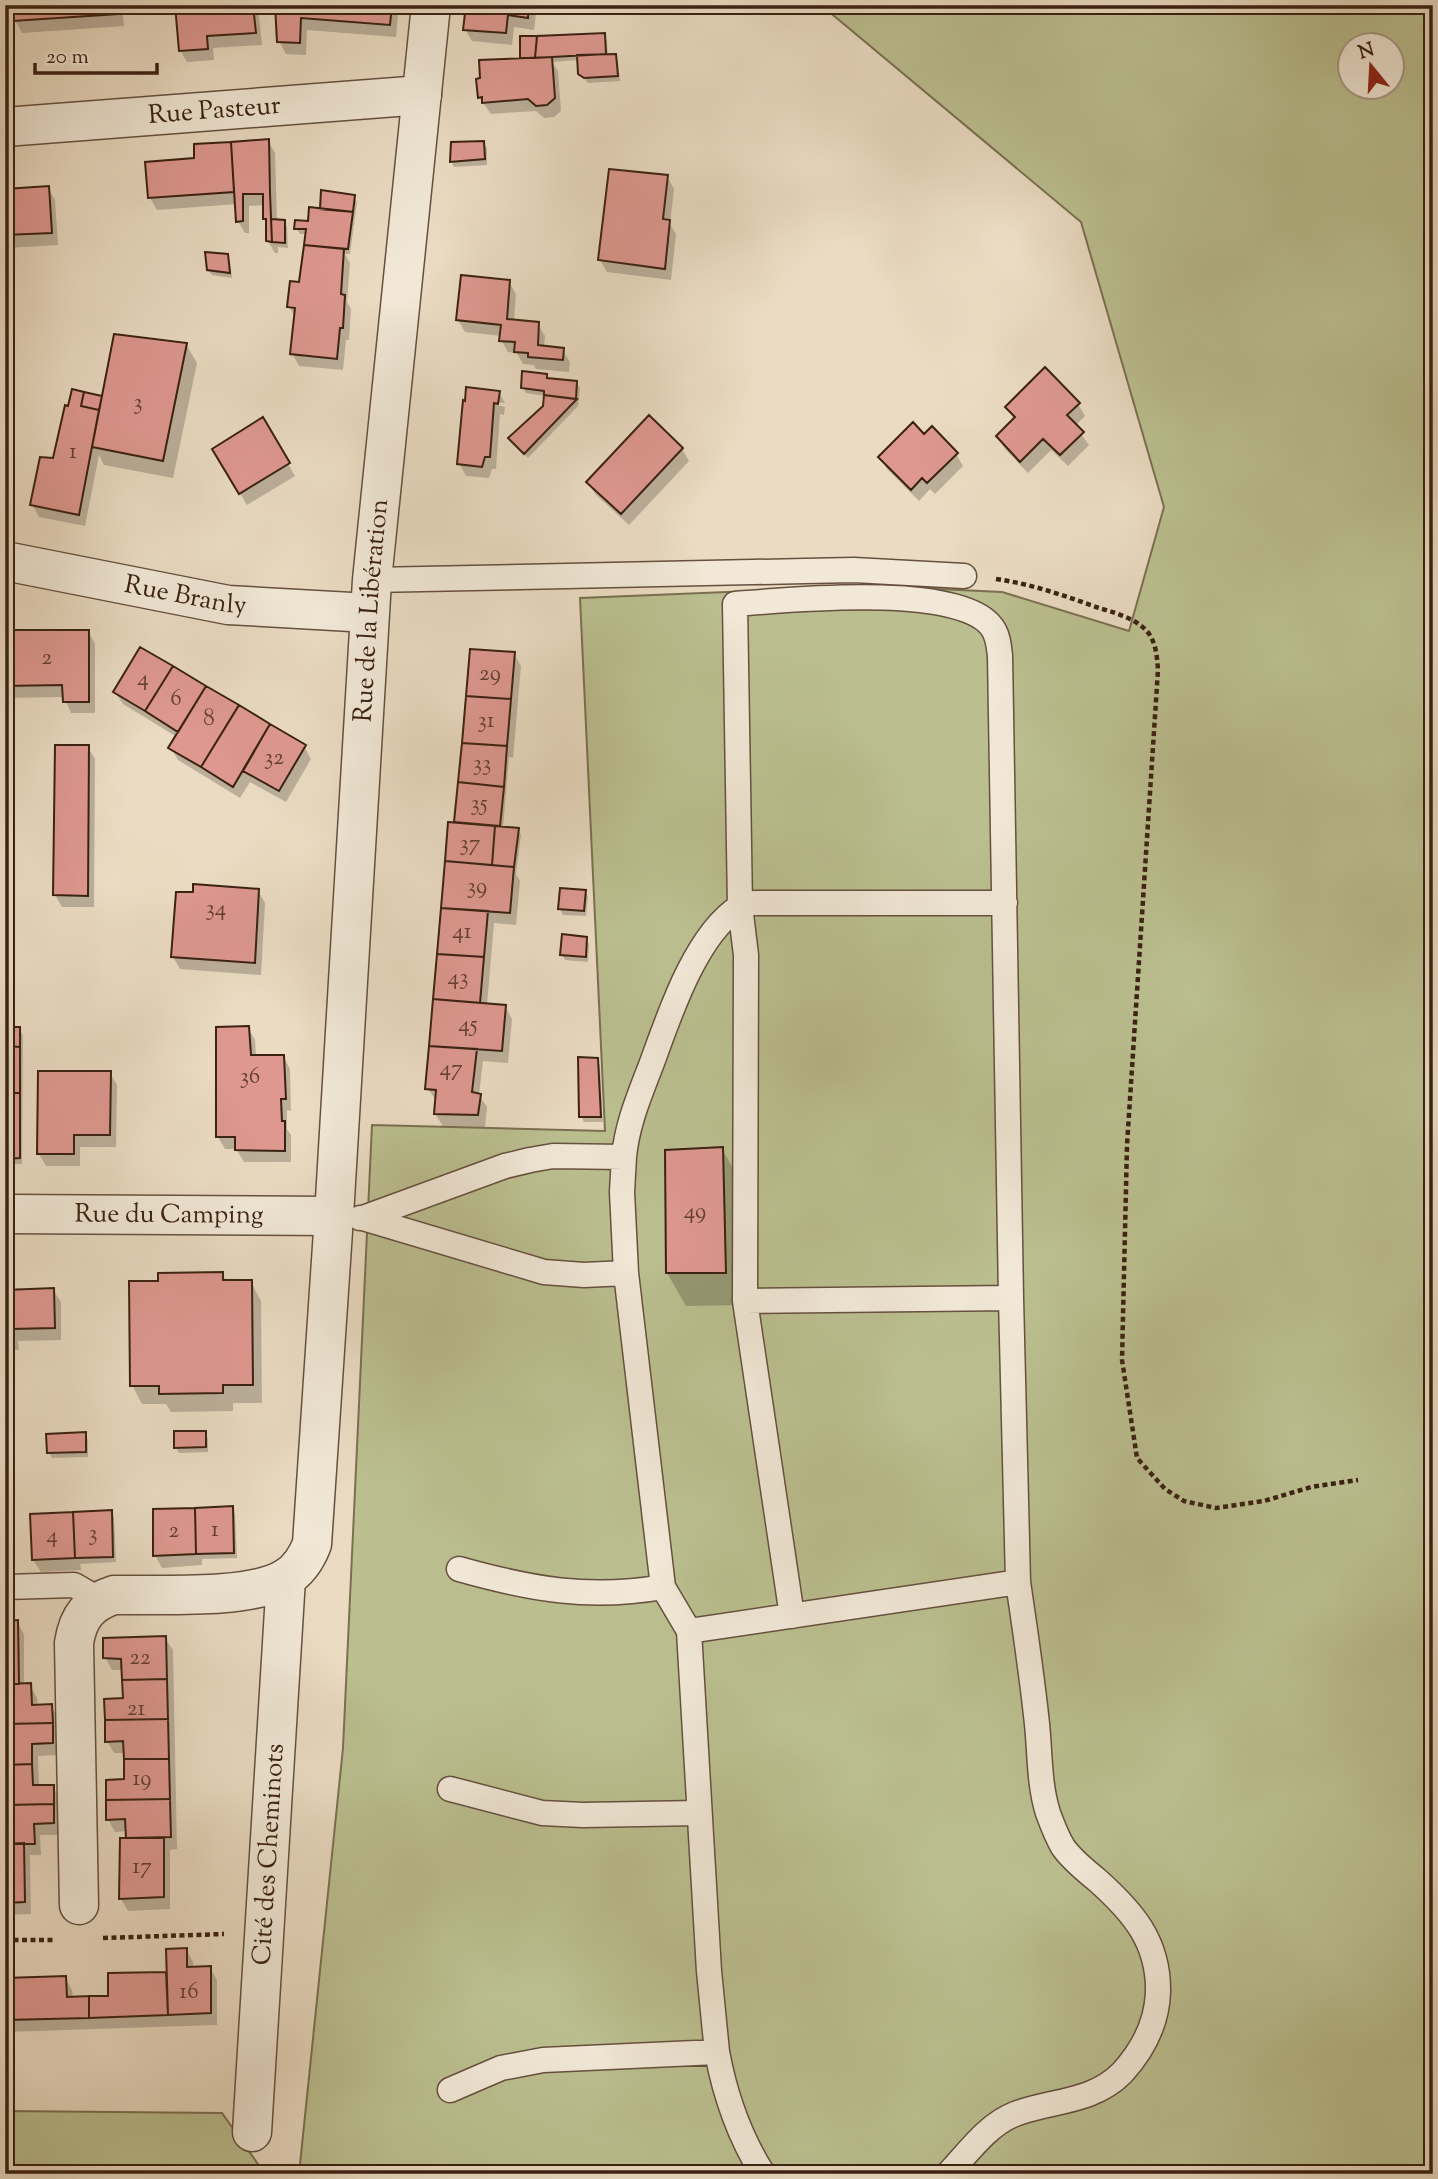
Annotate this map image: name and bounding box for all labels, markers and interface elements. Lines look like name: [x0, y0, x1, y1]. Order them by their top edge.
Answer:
scale bar: [35, 32, 158, 76]
north arrow: [1336, 32, 1406, 102]
text: N: [1355, 37, 1378, 67]
text: 20 m: [46, 43, 89, 73]
street label: Rue Pasteur: [147, 87, 282, 134]
house number: 3: [133, 387, 143, 420]
house number: 1: [69, 436, 77, 469]
street label: Rue de la Libération: [345, 497, 399, 723]
street label: Rue Branly: [121, 566, 248, 625]
house number: 2: [42, 642, 53, 675]
house number: 29: [479, 658, 501, 691]
house number: 4: [137, 663, 149, 696]
house number: 6: [170, 683, 182, 716]
house number: 8: [203, 703, 215, 736]
house number: 31: [477, 705, 495, 738]
house number: 32: [264, 742, 284, 775]
house number: 33: [473, 748, 491, 781]
house number: 35: [470, 788, 488, 821]
house number: 37: [460, 828, 481, 861]
house number: 39: [467, 871, 487, 904]
house number: 34: [206, 893, 226, 926]
house number: 41: [452, 916, 472, 949]
house number: 43: [448, 962, 468, 995]
house number: 45: [458, 1009, 478, 1042]
house number: 47: [439, 1053, 463, 1086]
house number: 36: [240, 1061, 260, 1094]
street label: Rue du Camping: [74, 1196, 264, 1234]
house number: 49: [684, 1196, 706, 1229]
house number: 1: [211, 1514, 219, 1547]
house number: 2: [169, 1515, 180, 1548]
house number: 3: [88, 1518, 98, 1551]
house number: 4: [46, 1520, 58, 1553]
house number: 22: [129, 1642, 151, 1675]
house number: 21: [127, 1693, 145, 1726]
street label: Cité des Cheminots: [244, 1743, 294, 1967]
house number: 19: [133, 1763, 151, 1796]
house number: 17: [132, 1851, 152, 1884]
house number: 16: [179, 1976, 199, 2009]

